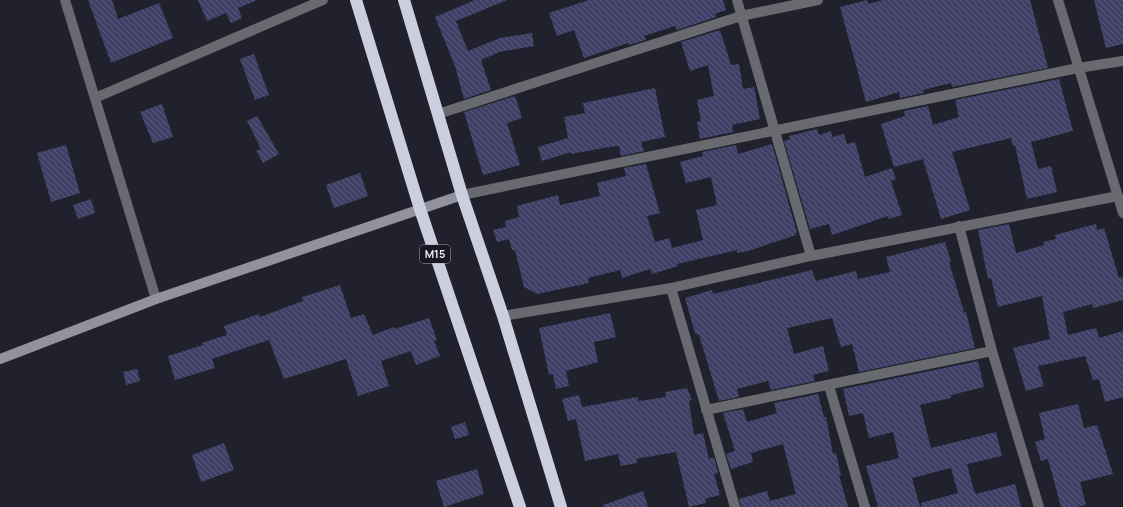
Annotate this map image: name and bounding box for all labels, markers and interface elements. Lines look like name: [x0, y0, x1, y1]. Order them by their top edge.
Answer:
road number: M15: [420, 245, 450, 263]

